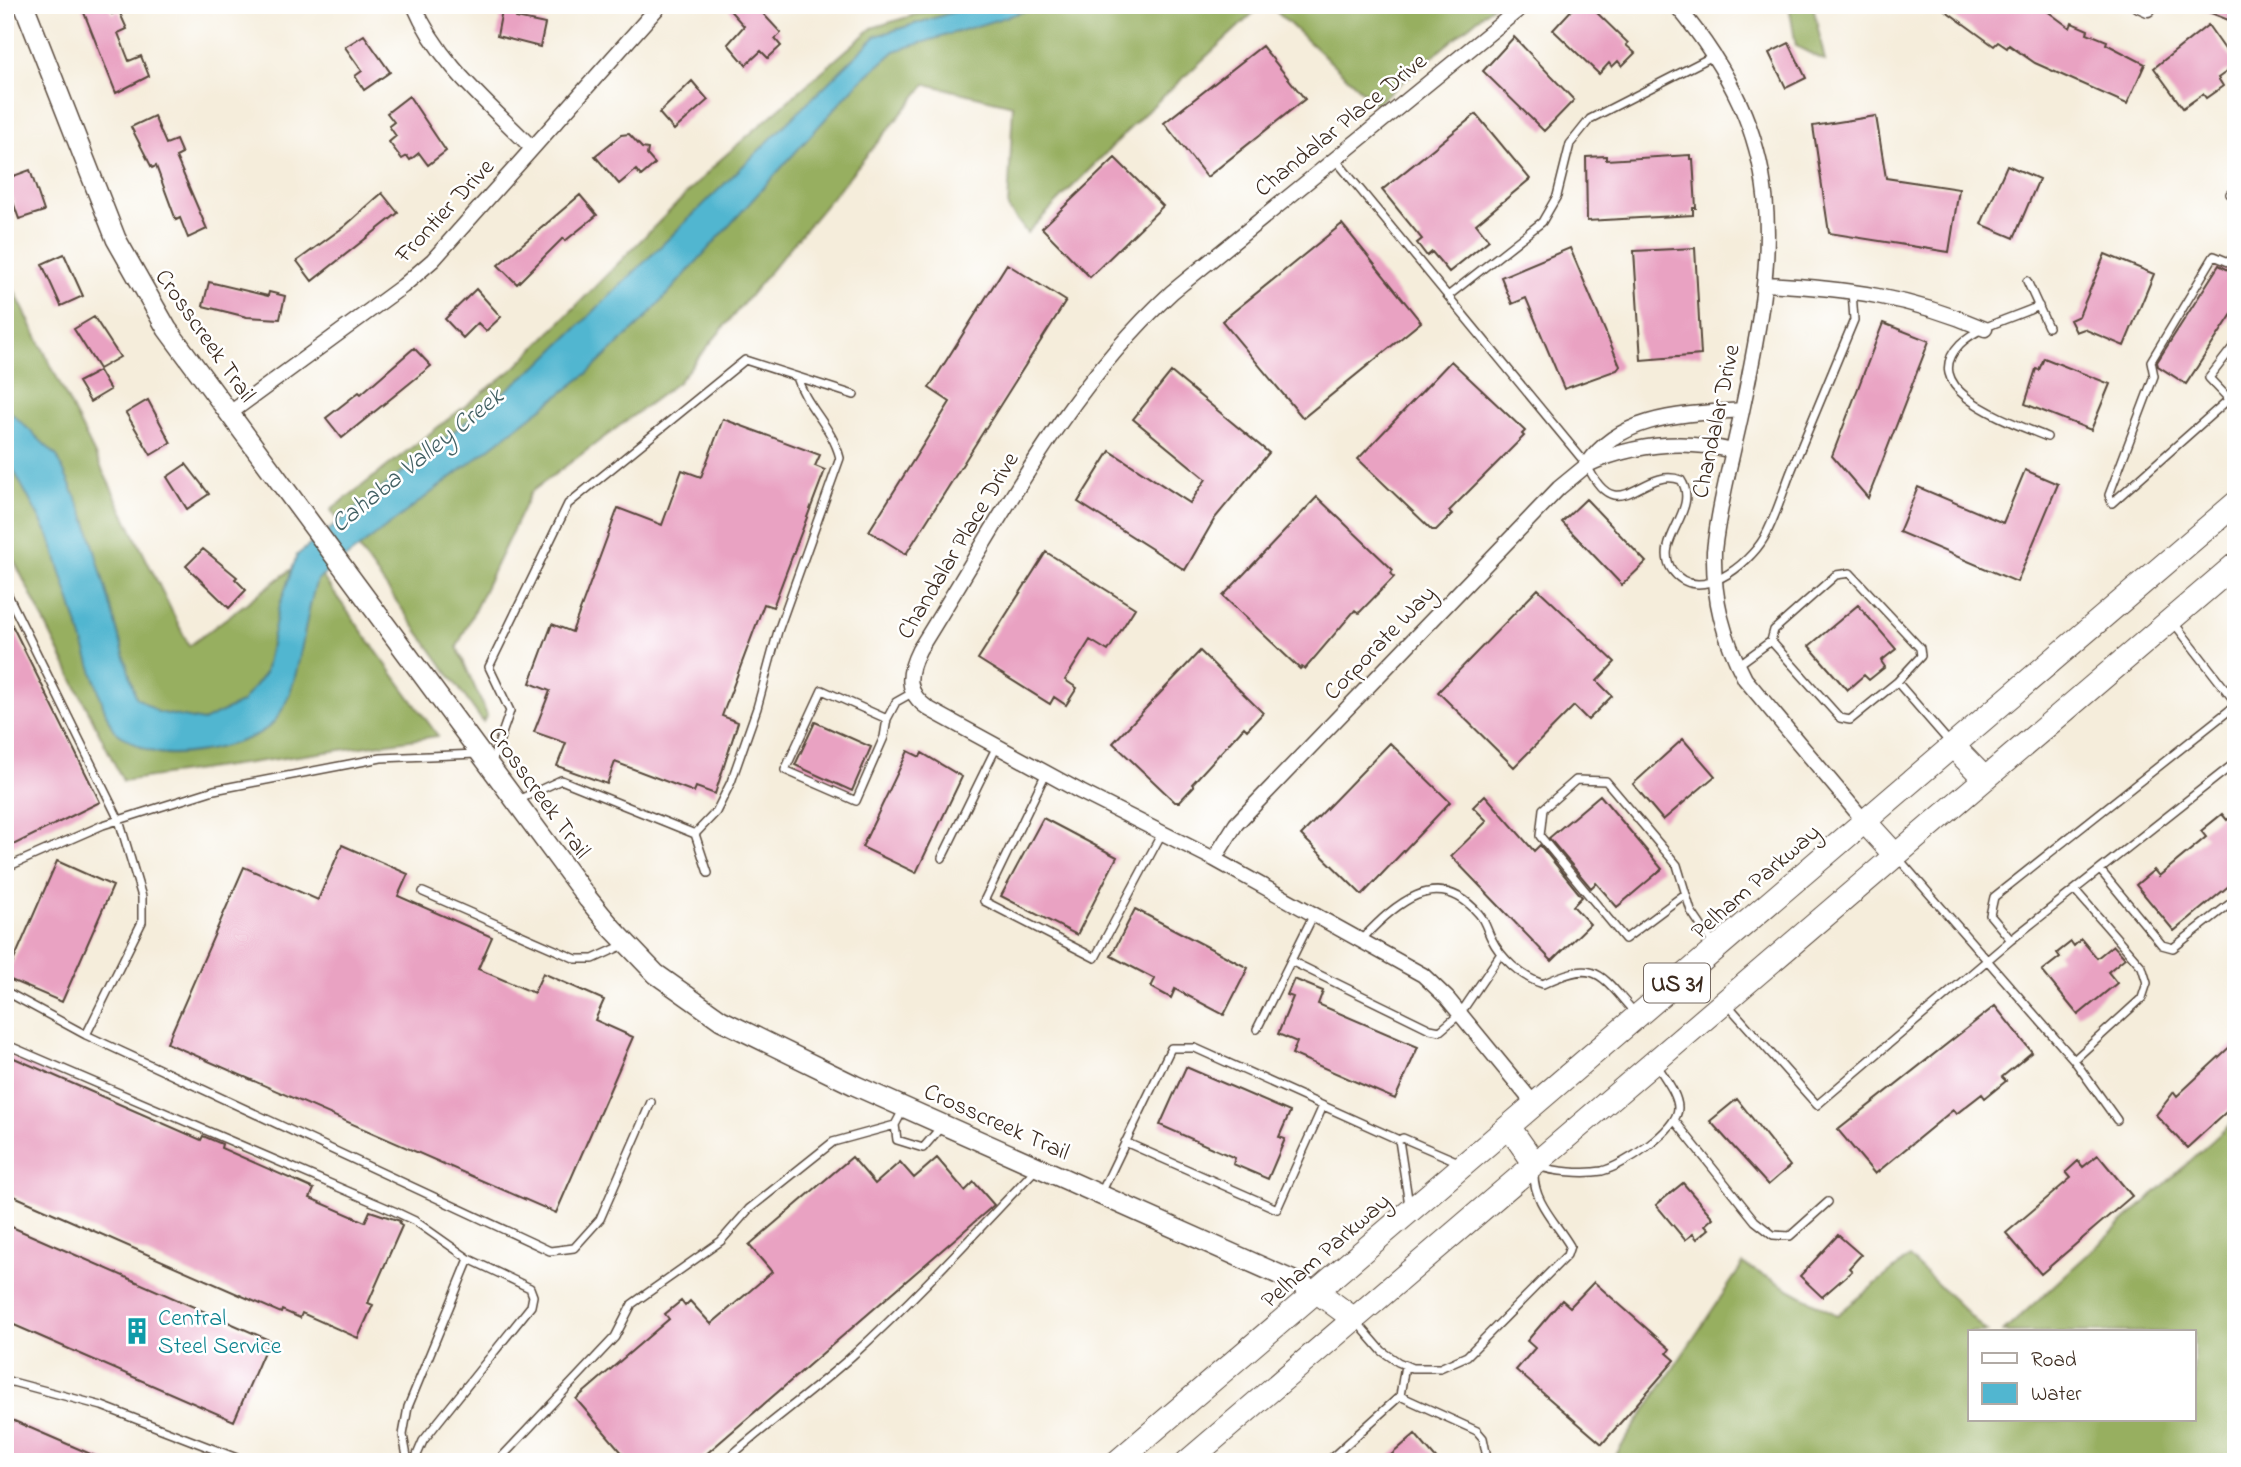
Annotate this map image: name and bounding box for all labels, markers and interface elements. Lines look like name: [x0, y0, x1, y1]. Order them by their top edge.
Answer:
street label: Chandalar Place Drive: [1248, 45, 1436, 207]
street label: Frontier Drive: [387, 151, 504, 273]
street label: Crosscreek Trail: [145, 262, 263, 410]
street label: Chandalar Drive: [1684, 341, 1751, 502]
water label: Cahaba Valley Creek: [323, 378, 514, 543]
street label: Chandalar Place Drive: [889, 446, 1029, 647]
street label: Corporate Way: [1317, 578, 1446, 710]
street label: Crosscreek Trail: [478, 720, 598, 867]
street label: Pelham Parkway: [1684, 817, 1830, 950]
road number: US 31: [1644, 964, 1710, 1002]
street label: Crosscreek Trail: [918, 1076, 1074, 1171]
street label: Pelham Parkway: [1254, 1186, 1400, 1319]
place label: Central Steel Service: [158, 1302, 282, 1365]
building icon: Central Steel Service: [122, 1316, 152, 1346]
legend: [1968, 1330, 2196, 1422]
text: Road: [2031, 1346, 2077, 1376]
text: Water: [2031, 1380, 2082, 1410]

